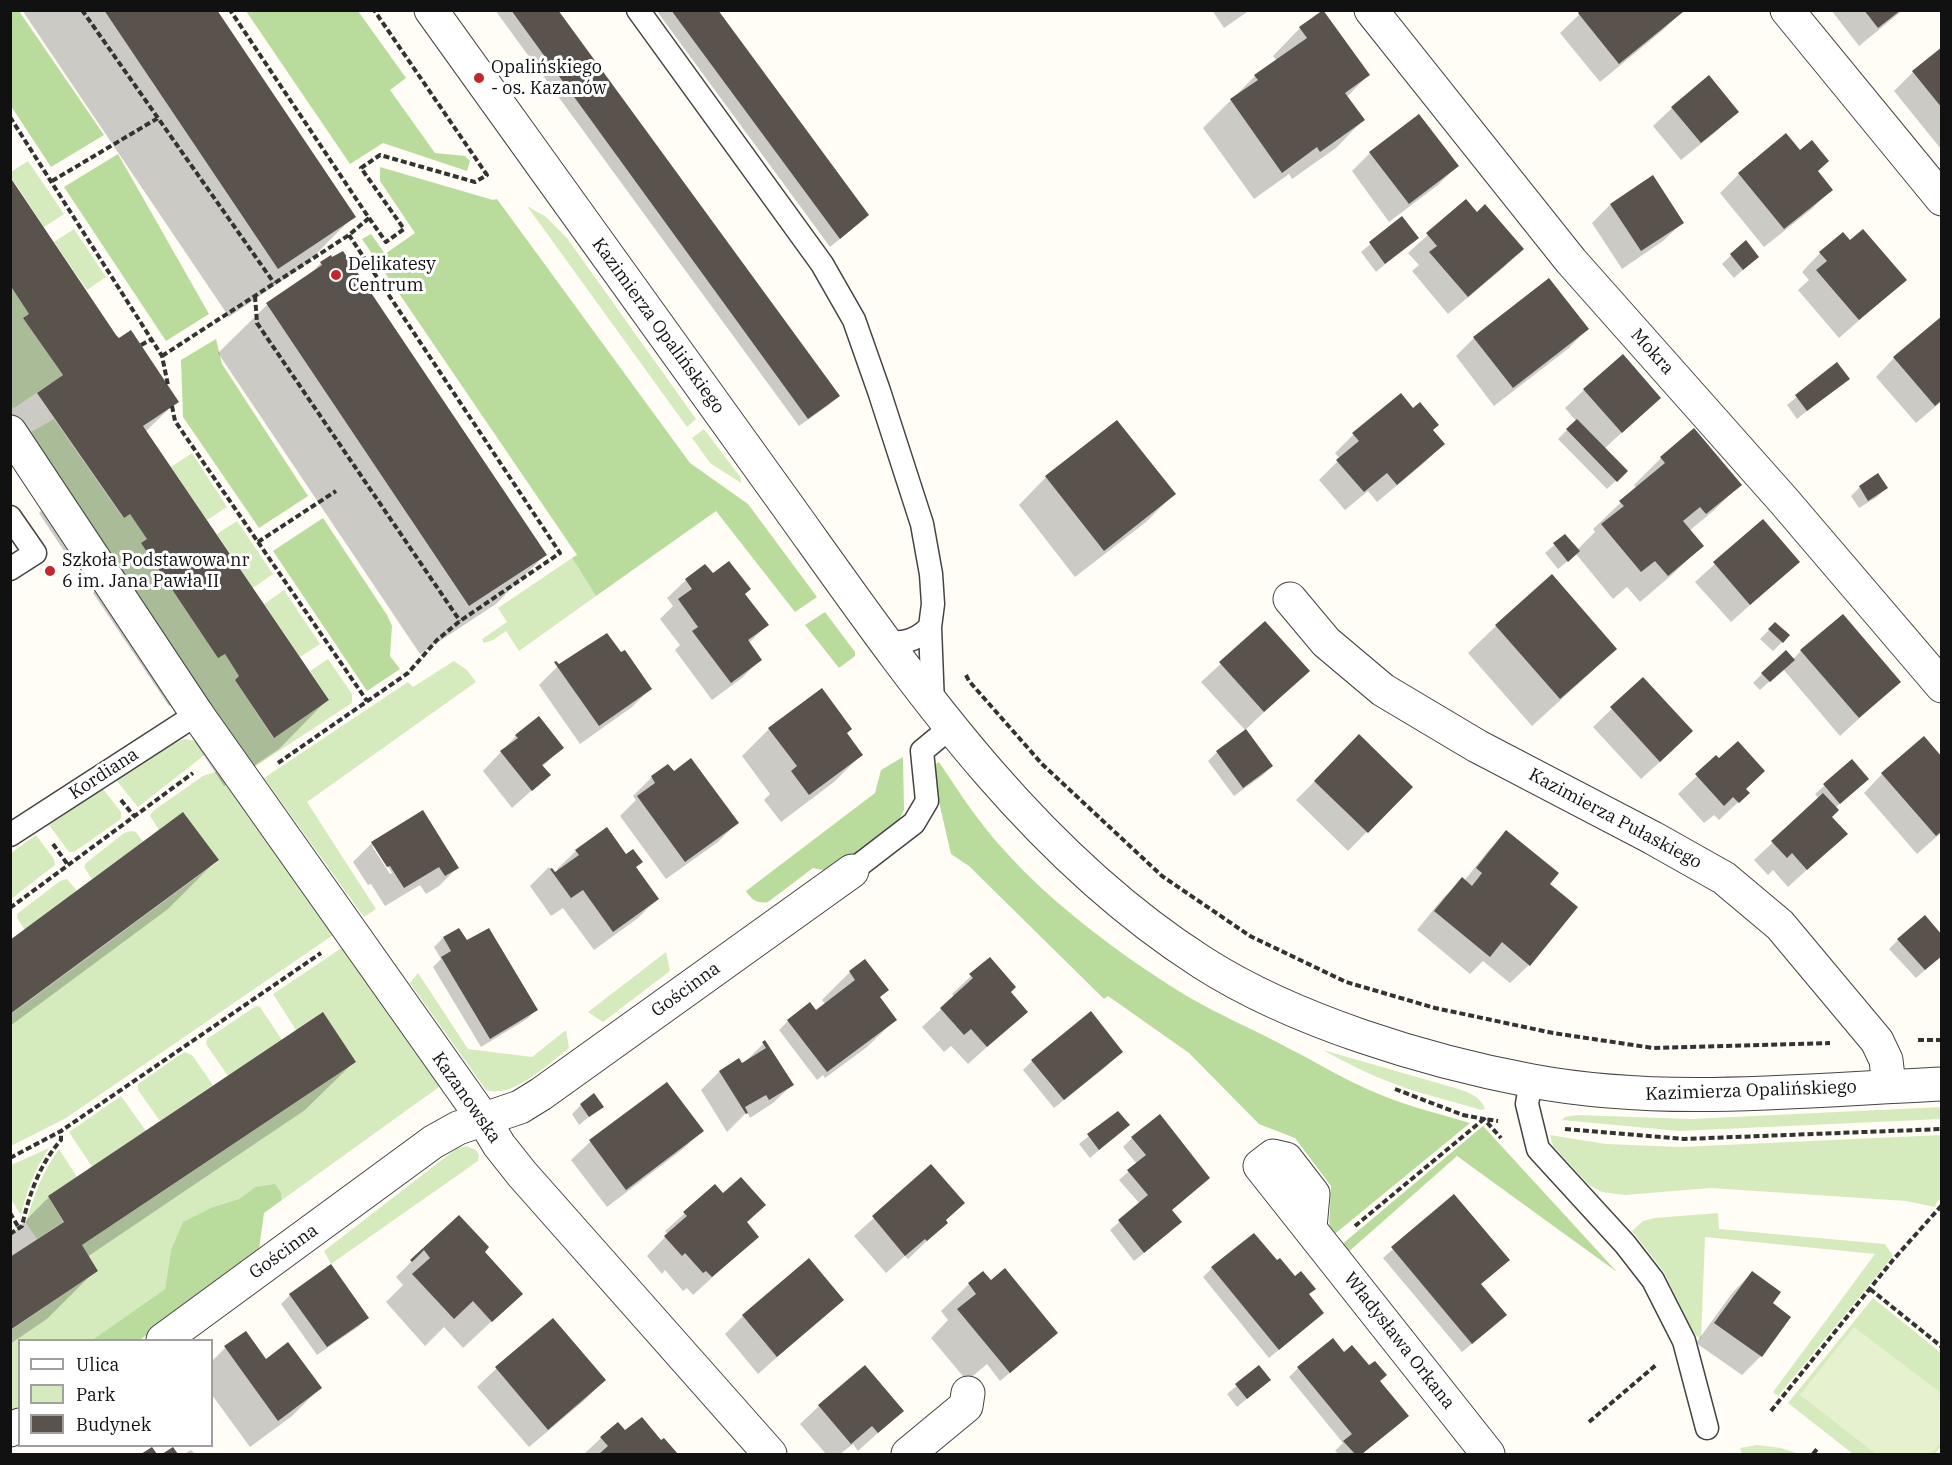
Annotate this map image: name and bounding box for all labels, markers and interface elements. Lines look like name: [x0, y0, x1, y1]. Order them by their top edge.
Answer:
place label: Opalińskiego - os. Kazanów: [491, 57, 607, 100]
marker: Opalińskiego - os. Kazanów: [472, 71, 486, 85]
street label: Kazimierza Opalińskiego: [587, 234, 729, 418]
place label: Delikatesy Centrum: [348, 254, 436, 296]
marker: Delikatesy Centrum: [329, 268, 343, 282]
street label: Mokra: [1626, 325, 1678, 379]
place label: Szkoła Podstawowa nr 6 im. Jana Pawła II: [62, 550, 250, 592]
marker: Szkoła Podstawowa nr 6 im. Jana Pawła II: [43, 564, 57, 578]
street label: Kordiana: [65, 744, 143, 804]
street label: Kazimierza Pułaskiego: [1525, 764, 1705, 874]
street label: Gościnna: [647, 958, 725, 1022]
street label: Kazanowska: [427, 1048, 505, 1148]
street label: Kazimierza Opalińskiego: [1645, 1077, 1857, 1105]
street label: Gościnna: [245, 1220, 323, 1284]
street label: Władysława Orkana: [1339, 1268, 1459, 1414]
legend: [18, 1339, 213, 1447]
text: Ulica: [76, 1353, 119, 1376]
text: Park: [76, 1383, 115, 1406]
text: Budynek: [76, 1413, 151, 1436]

